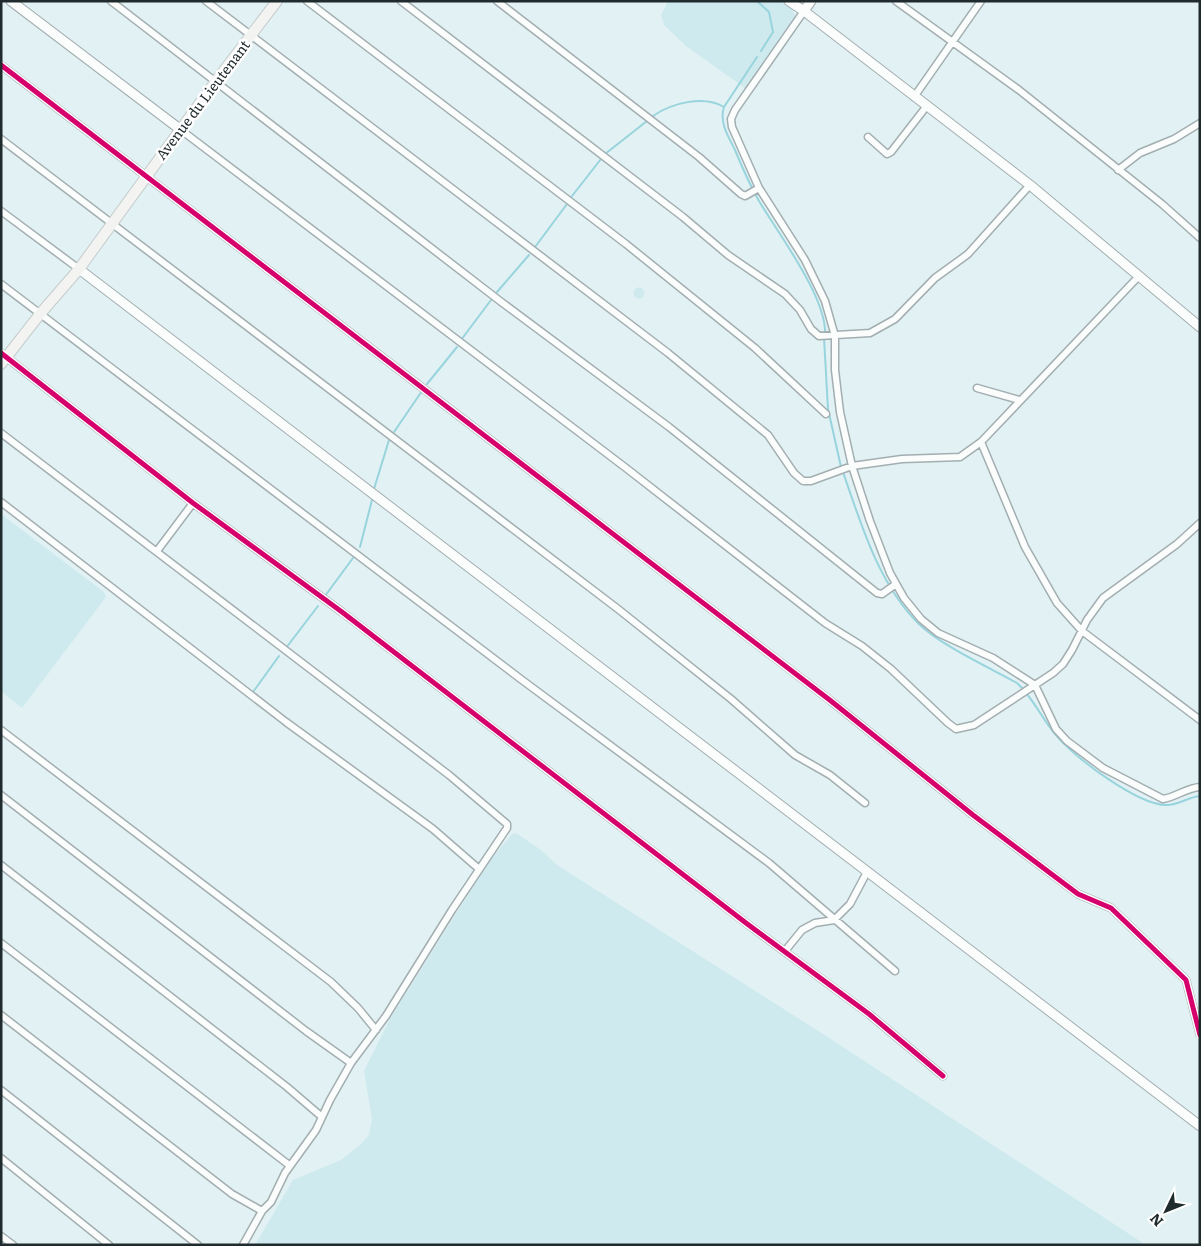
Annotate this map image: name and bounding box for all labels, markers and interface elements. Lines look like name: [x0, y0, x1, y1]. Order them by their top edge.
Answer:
street label: Avenue du Lieutenant: [151, 35, 254, 163]
north arrow: [1141, 1186, 1191, 1236]
text: N: [1144, 1209, 1167, 1232]

